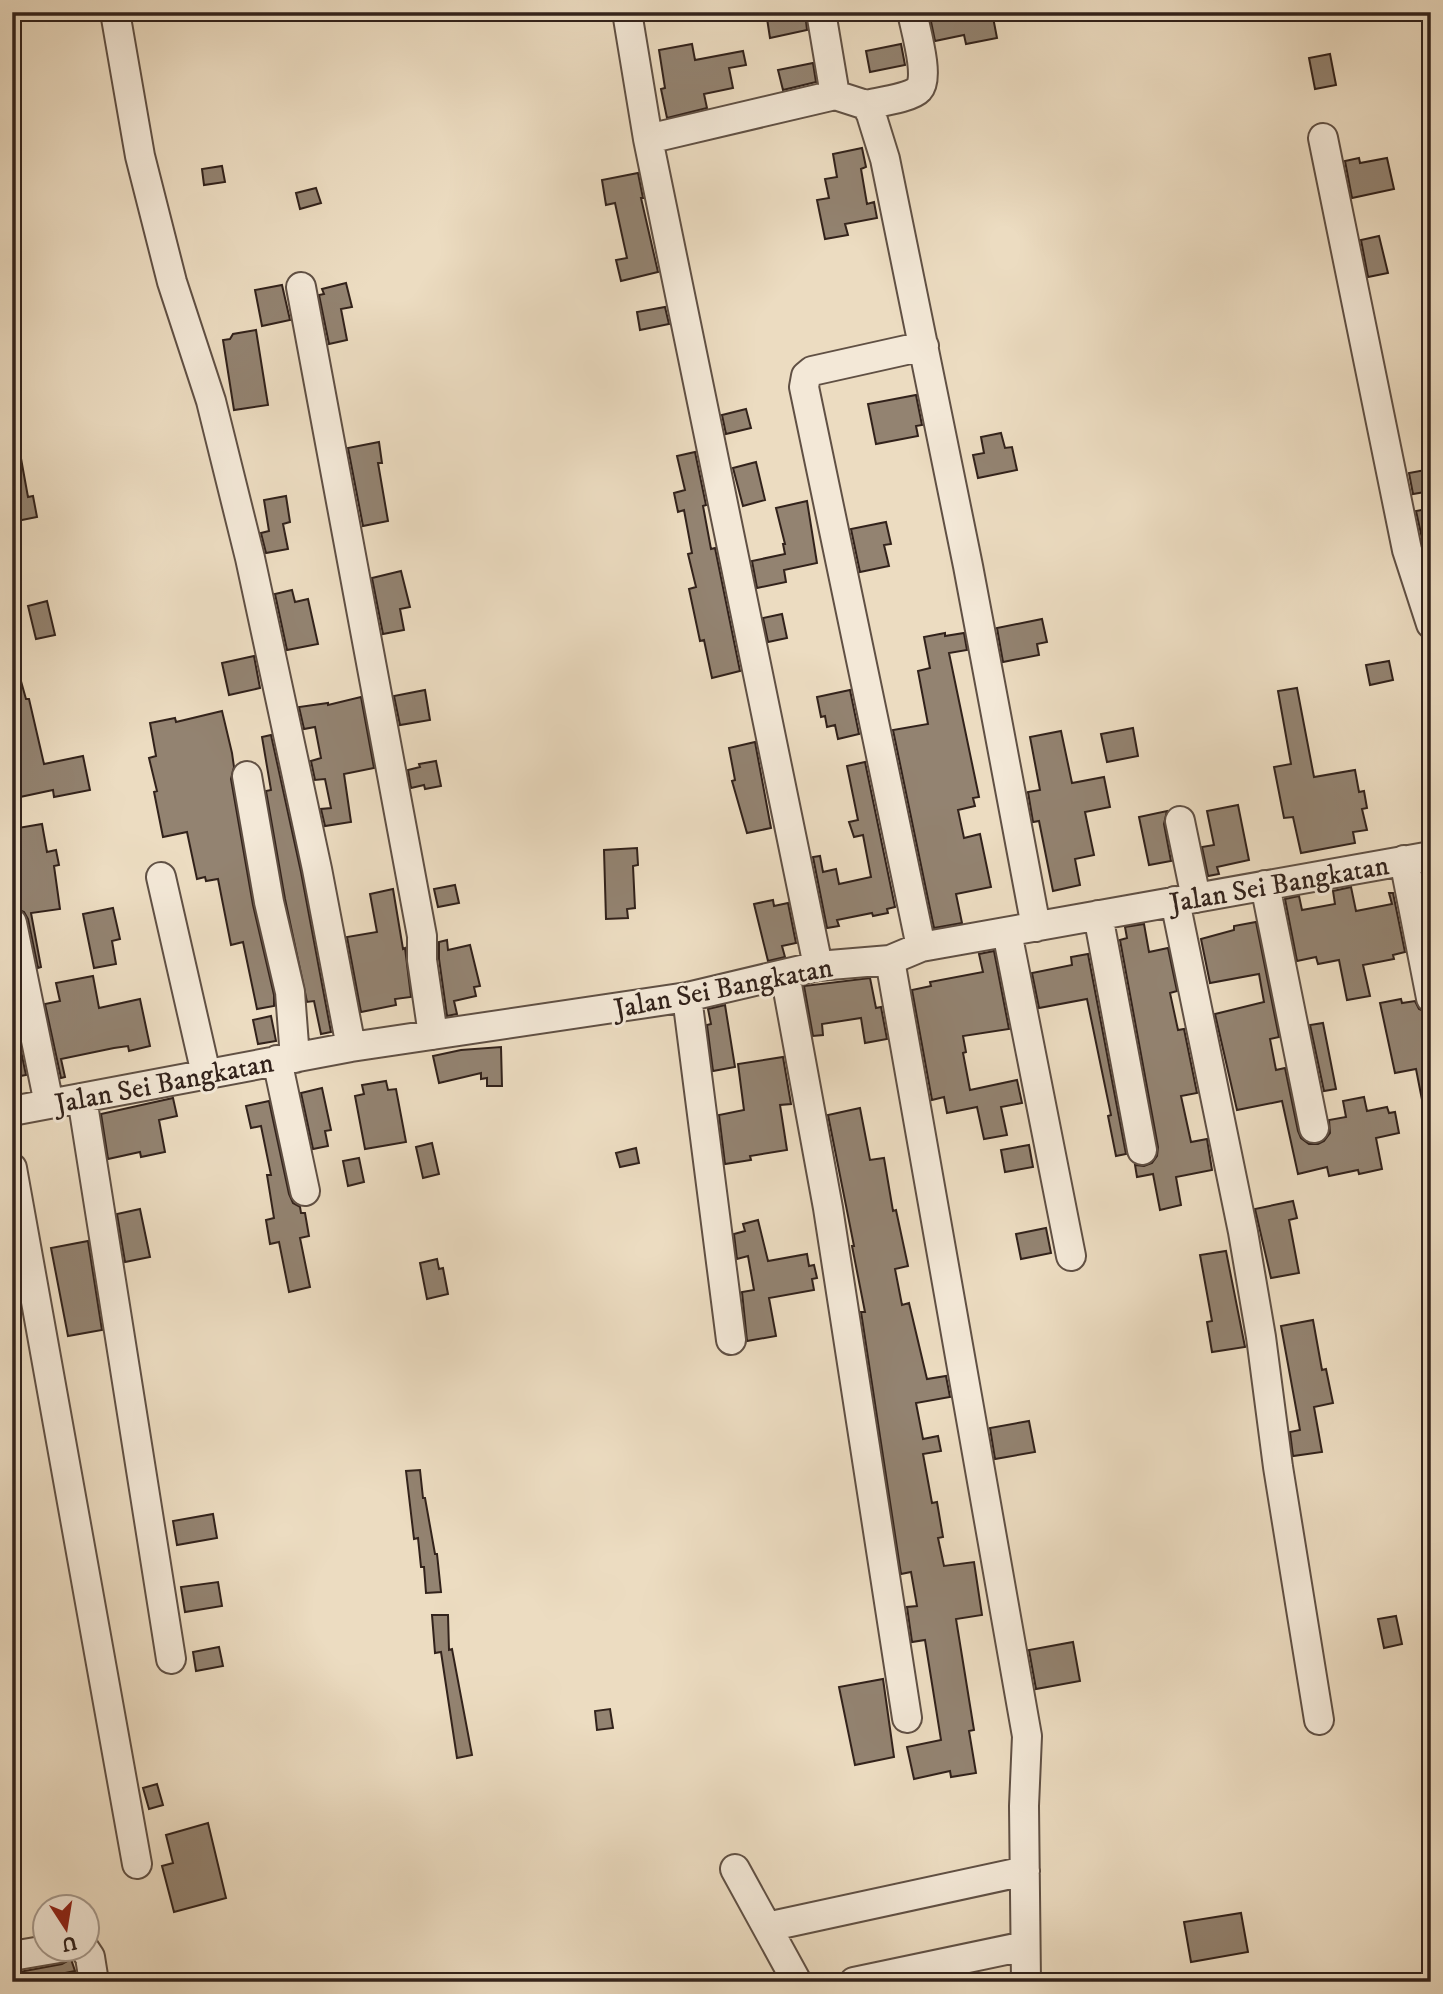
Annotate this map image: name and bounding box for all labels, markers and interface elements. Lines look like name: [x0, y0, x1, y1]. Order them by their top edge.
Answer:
street label: Jalan Sei Bangkatan: [1164, 848, 1392, 922]
street label: Jalan Sei Bangkatan: [608, 950, 836, 1027]
street label: Jalan Sei Bangkatan: [49, 1045, 277, 1122]
north arrow: [32, 1892, 102, 1962]
text: U: [59, 1930, 79, 1956]

